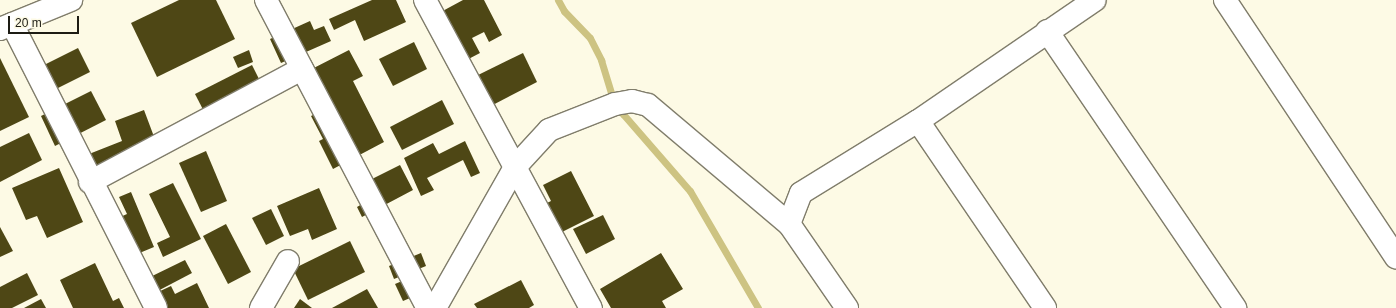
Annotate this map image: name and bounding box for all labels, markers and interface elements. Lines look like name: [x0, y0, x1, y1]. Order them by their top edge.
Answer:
scale bar: [10, 8, 81, 34]
text: 20 m: [15, 16, 42, 30]

